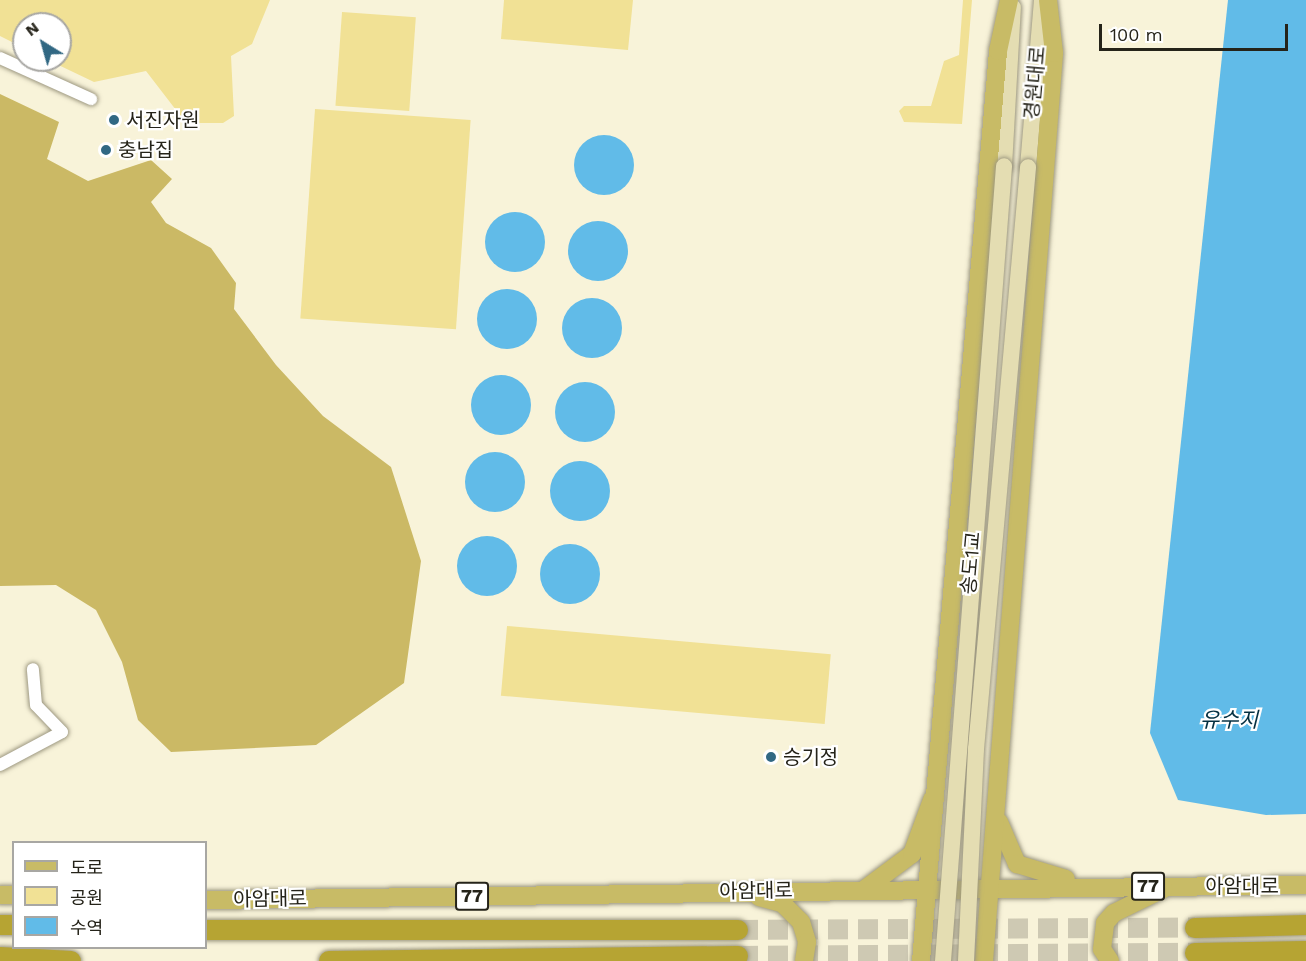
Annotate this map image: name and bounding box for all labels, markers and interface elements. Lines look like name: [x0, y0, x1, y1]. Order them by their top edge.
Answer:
north arrow: [12, 12, 72, 72]
scale bar: [1102, 12, 1291, 50]
text: N: [22, 18, 43, 40]
text: 100 m: [1110, 24, 1163, 45]
street label: 경원대로: [1020, 45, 1050, 121]
place label: 서진자원: [126, 108, 200, 132]
marker: 서진자원: [107, 113, 121, 127]
place label: 충남집: [118, 138, 173, 162]
marker: 충남집: [99, 143, 113, 157]
street label: 송도1교: [956, 531, 986, 595]
water label: 유수지: [1200, 707, 1258, 733]
place label: 승기정: [783, 745, 838, 769]
marker: 승기정: [764, 750, 778, 764]
legend: [12, 841, 207, 949]
text: 도로: [70, 857, 103, 878]
road number: 77: [1130, 871, 1166, 901]
street label: 아암대로: [1205, 874, 1279, 898]
street label: 아암대로: [719, 878, 793, 904]
road number: 77: [454, 881, 490, 911]
street label: 아암대로: [233, 886, 307, 912]
text: 공원: [70, 887, 103, 908]
text: 수역: [70, 917, 103, 938]

